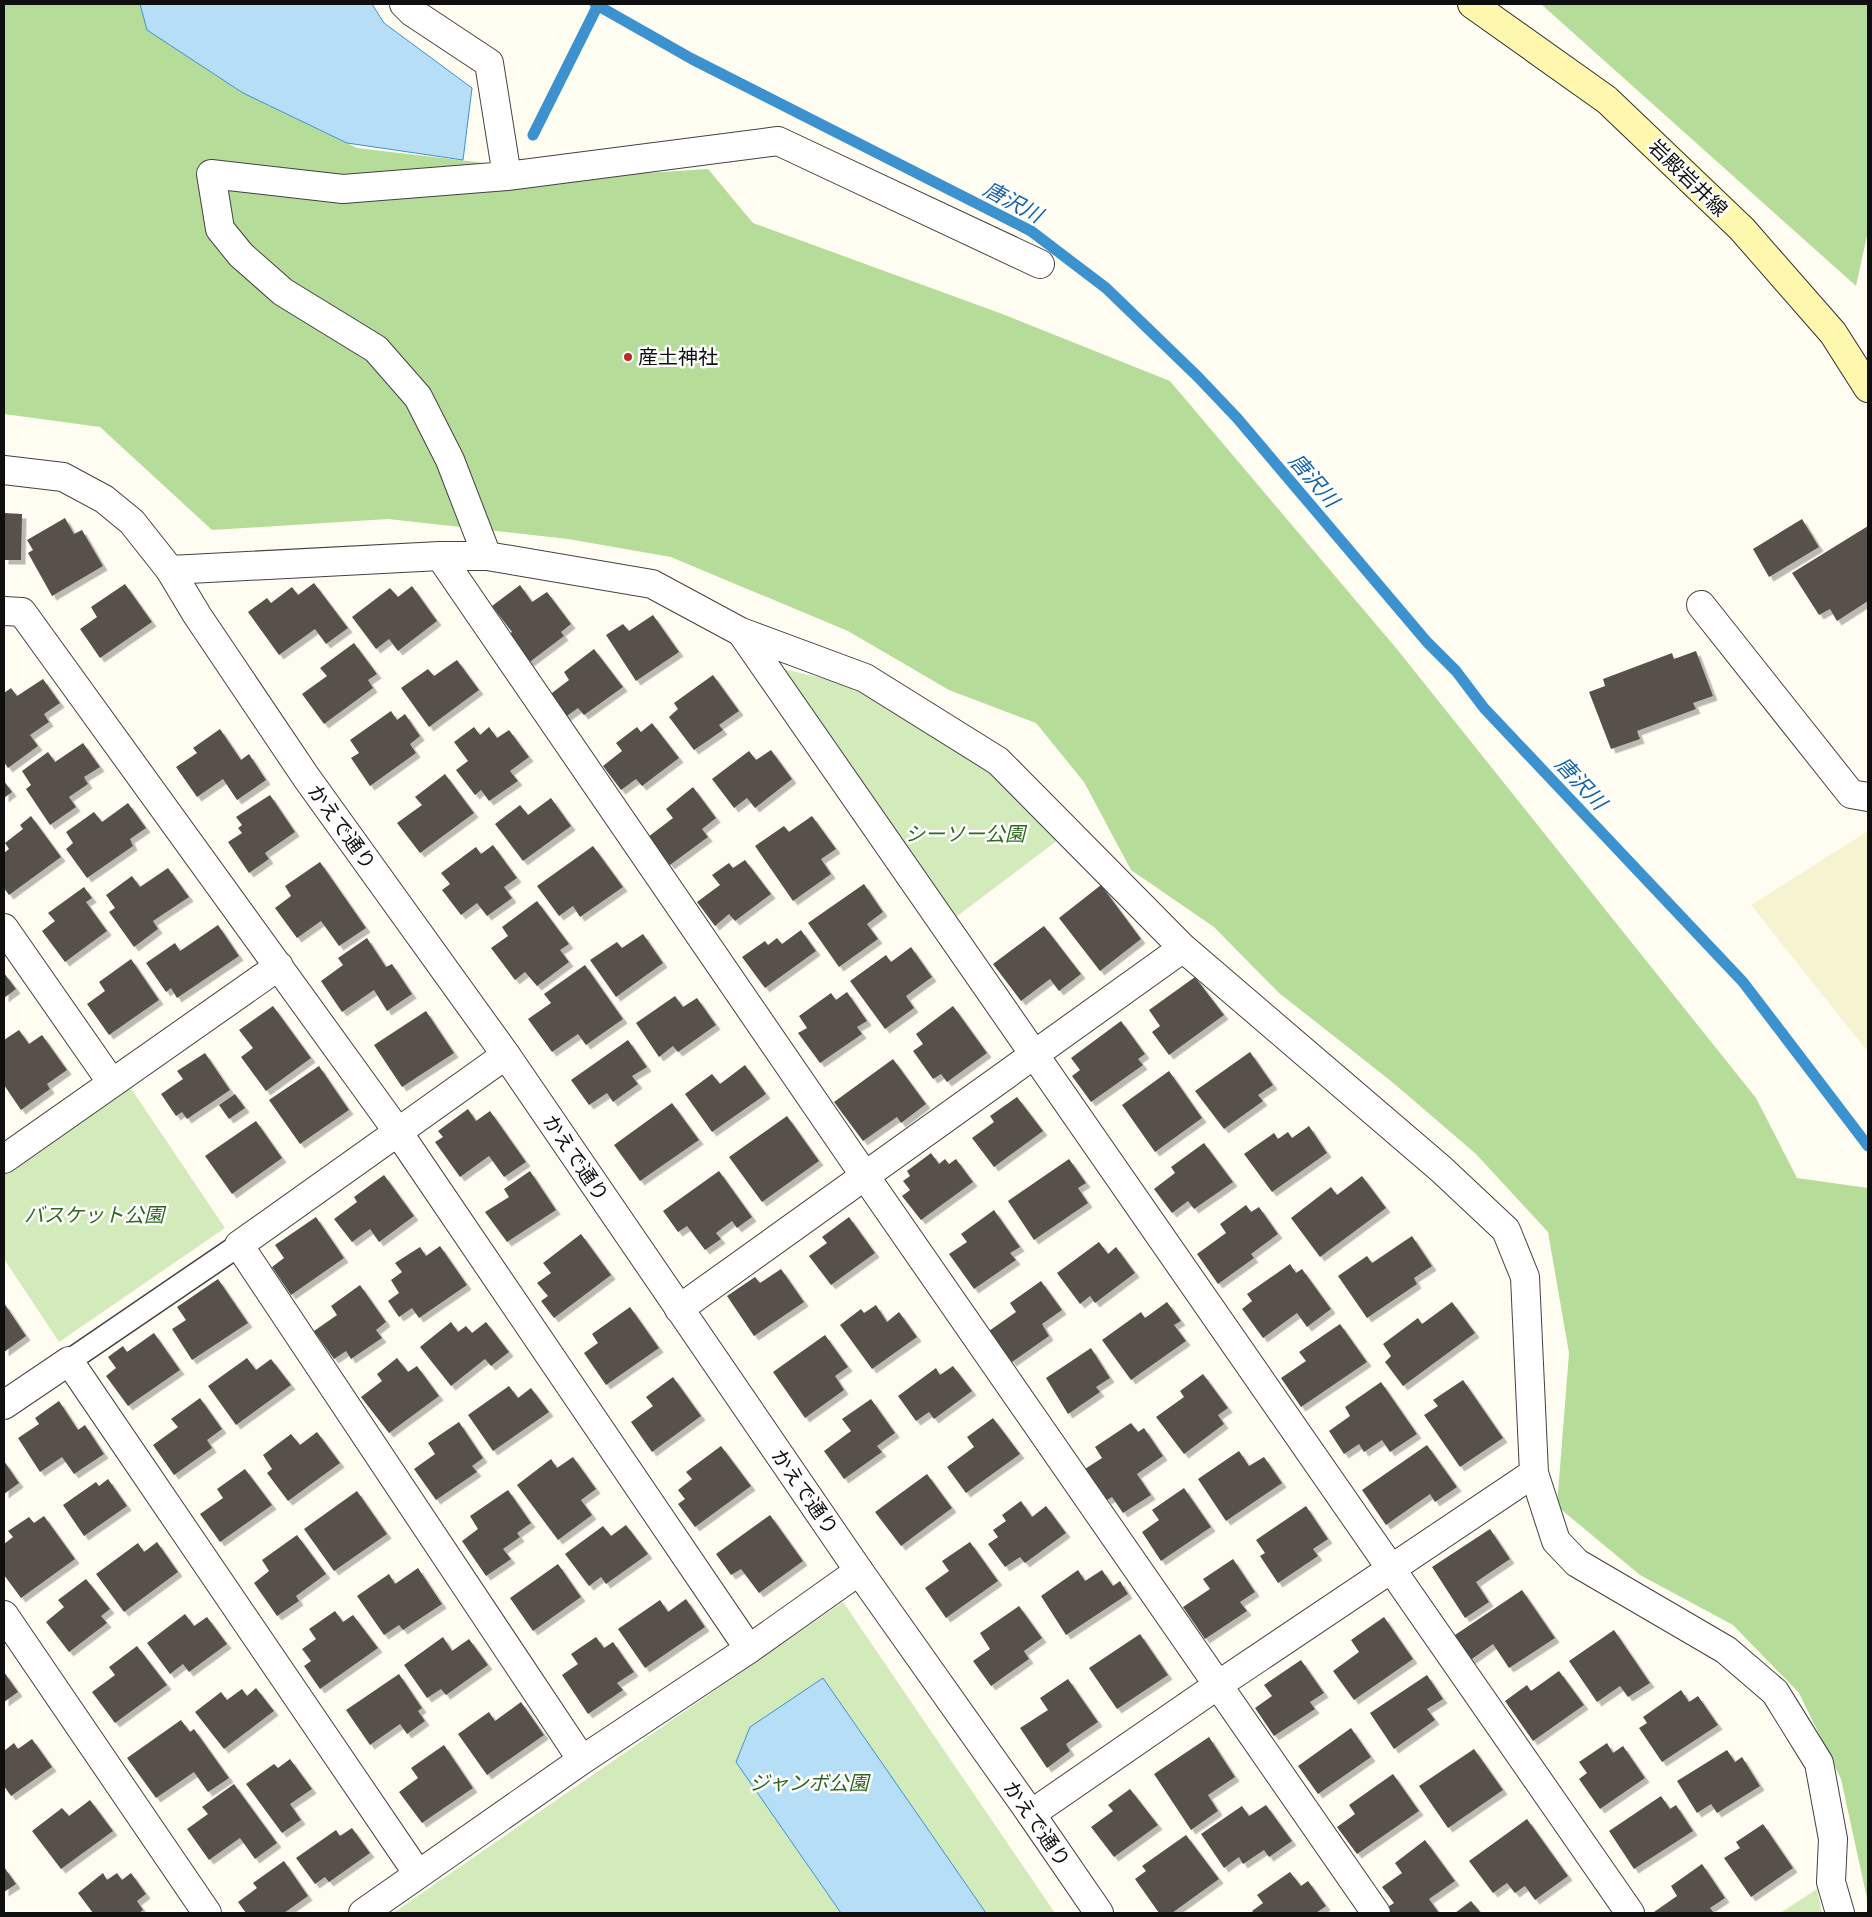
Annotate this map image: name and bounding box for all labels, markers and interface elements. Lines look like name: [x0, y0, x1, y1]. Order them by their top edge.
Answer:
street label: 岩殿岩井線: [1644, 135, 1732, 221]
water label: 唐沢川: [979, 176, 1048, 229]
place label: 産土神社: [638, 345, 718, 369]
marker: 産土神社: [622, 351, 634, 363]
water label: 唐沢川: [1284, 448, 1345, 513]
water label: 唐沢川: [1550, 751, 1613, 816]
street label: かえで通り: [303, 780, 381, 874]
park label: シーソー公園: [905, 822, 1028, 846]
street label: かえで通り: [538, 1110, 614, 1206]
park label: バスケット公園: [24, 1203, 167, 1227]
street label: かえで通り: [767, 1444, 843, 1540]
park label: ジャンボ公園: [750, 1771, 871, 1795]
street label: かえで通り: [999, 1776, 1075, 1872]

